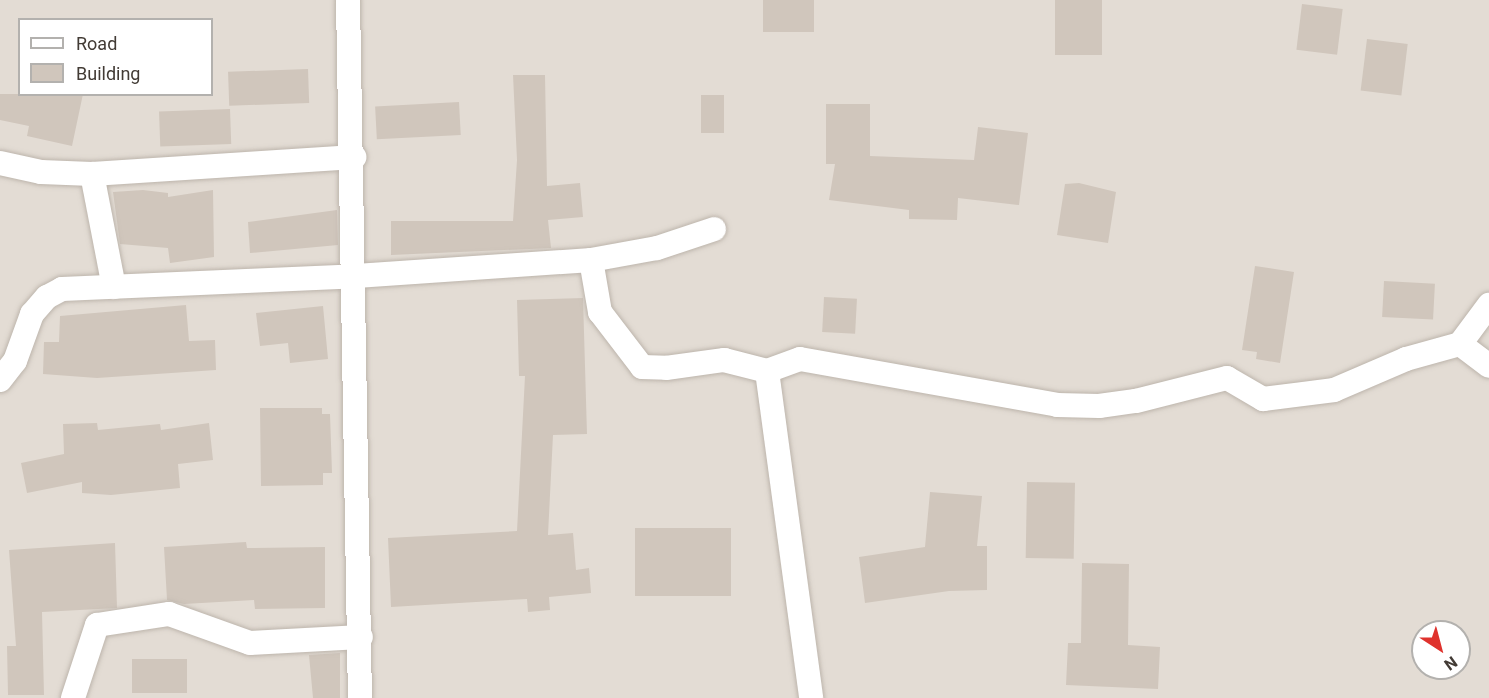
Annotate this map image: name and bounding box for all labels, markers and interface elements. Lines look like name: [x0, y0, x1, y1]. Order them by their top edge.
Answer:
legend: [18, 18, 213, 96]
text: Road: [76, 33, 117, 54]
text: Building: [76, 63, 140, 84]
north arrow: [1411, 620, 1471, 680]
text: N: [1441, 652, 1461, 674]

